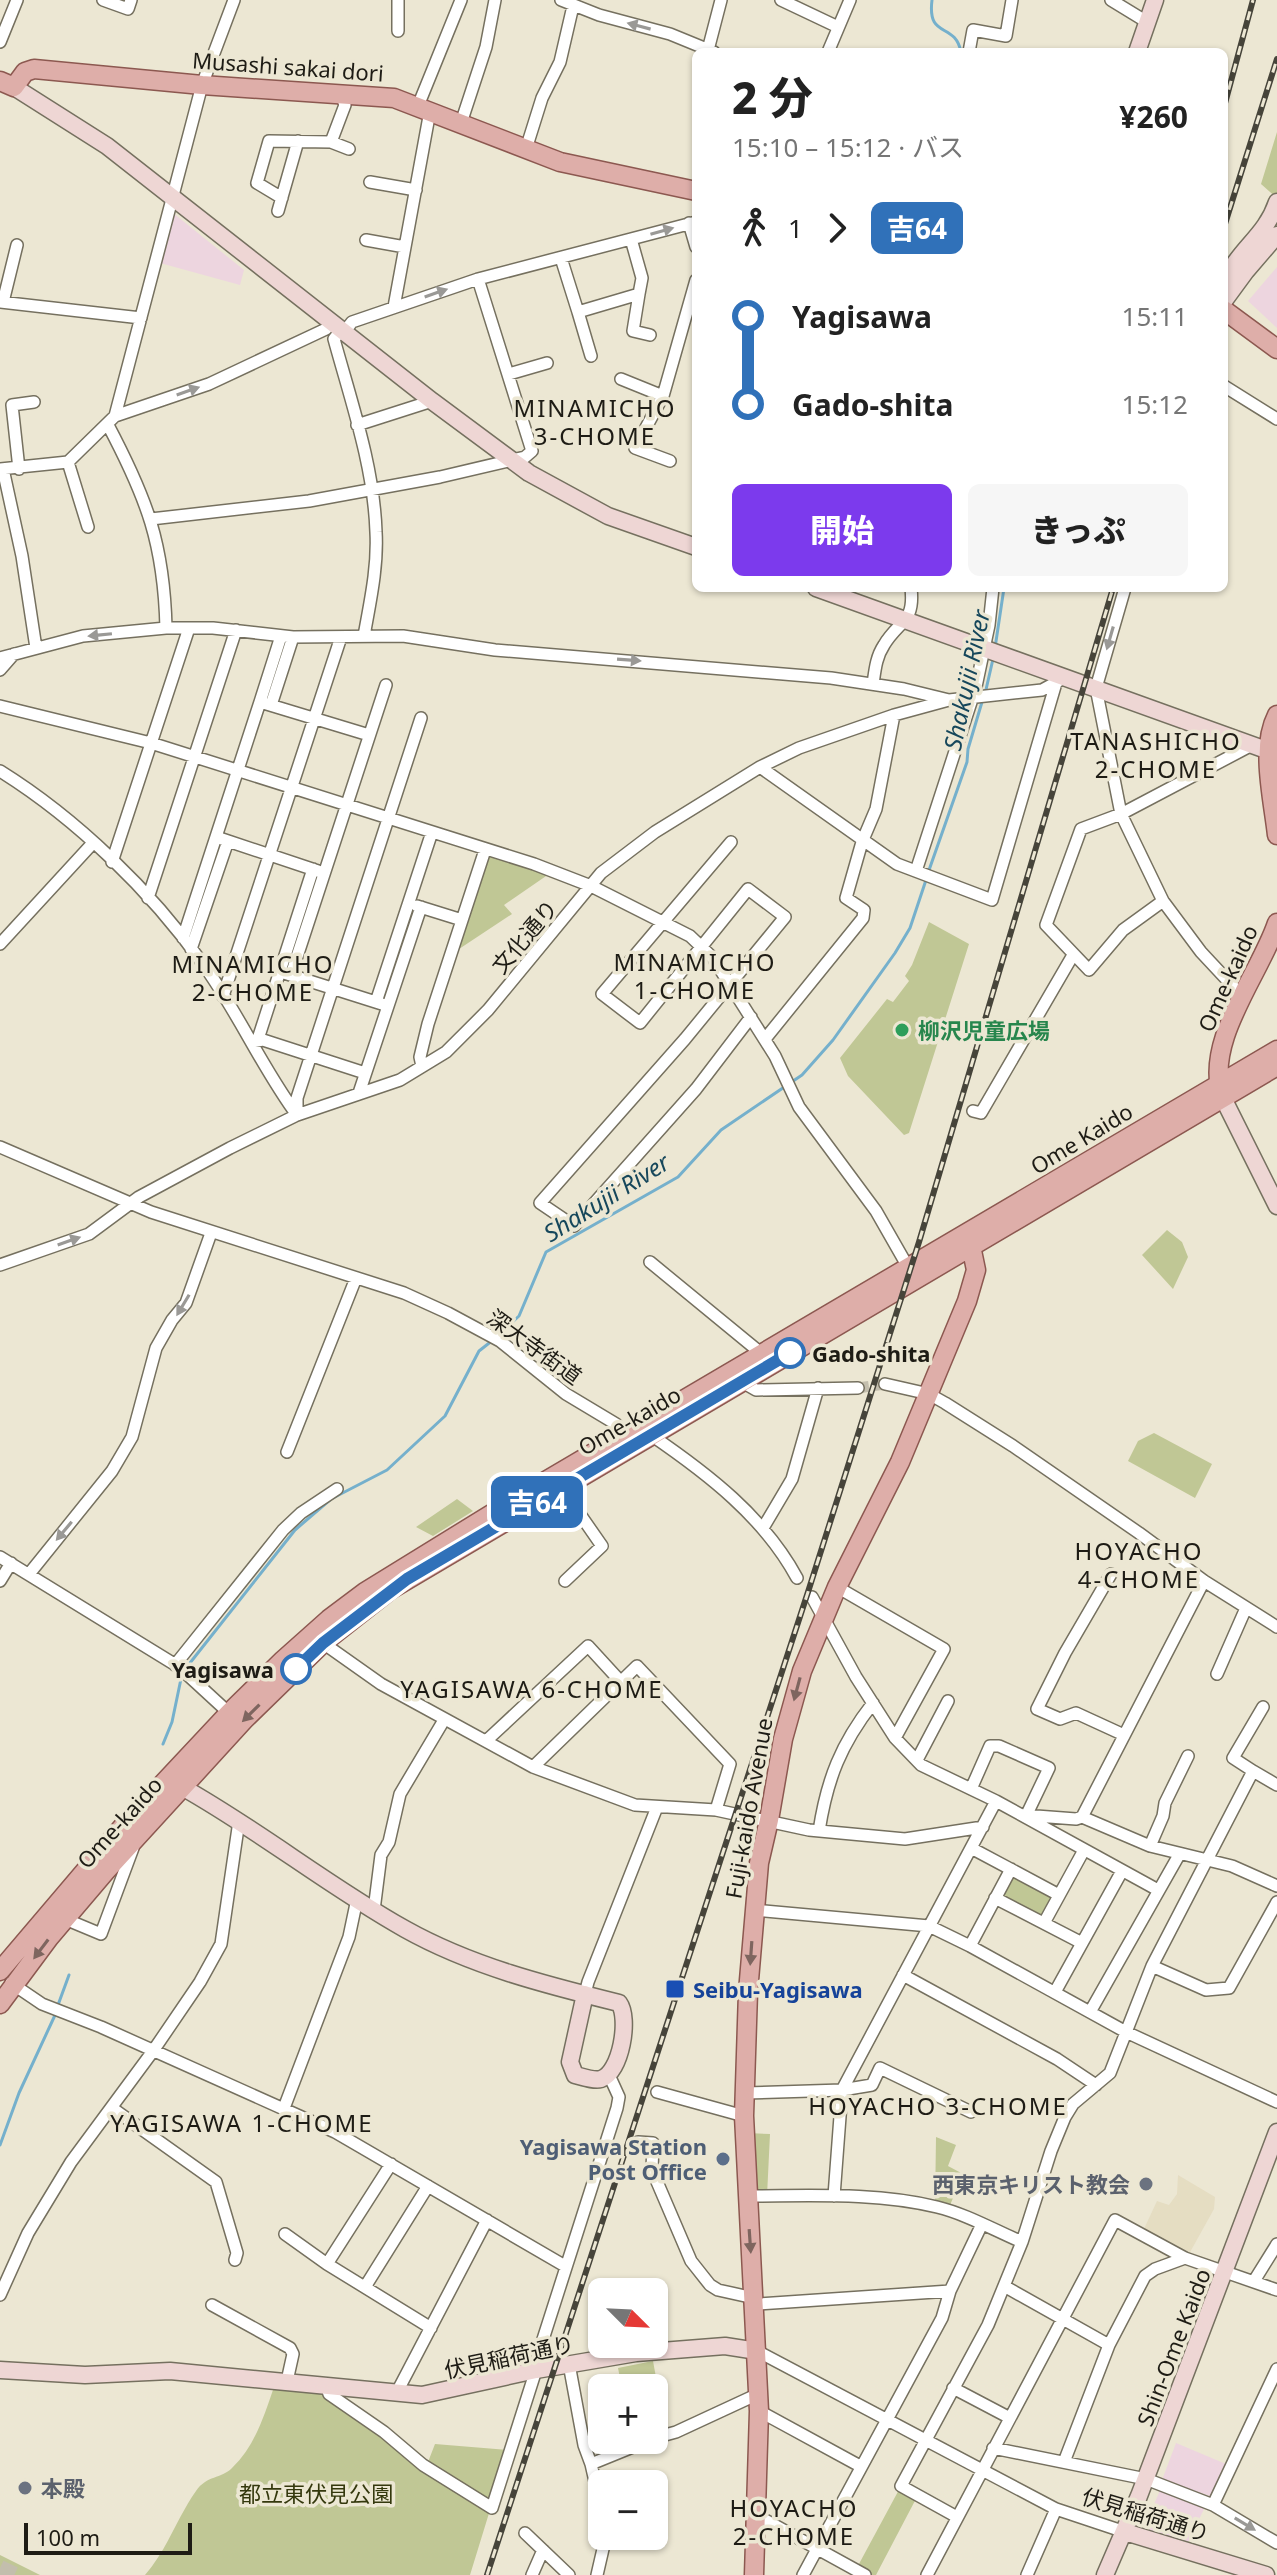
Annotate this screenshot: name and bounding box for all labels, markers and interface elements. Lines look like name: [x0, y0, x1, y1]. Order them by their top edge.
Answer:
one-way arrow: [626, 19, 651, 31]
street label: Musashi sakai dori: [191, 44, 385, 88]
text: 2 分: [732, 67, 813, 127]
text: ¥260: [1119, 96, 1188, 137]
text: 15:10 – 15:12 · バス: [732, 129, 964, 165]
icon: walk: [732, 206, 776, 250]
icon: forward: [815, 206, 859, 250]
text: 吉64: [887, 209, 947, 247]
text: 1: [788, 210, 803, 246]
one-way arrow: [651, 224, 675, 237]
one-way arrow: [425, 286, 449, 299]
text: Yagisawa: [792, 296, 932, 337]
text: 15:11: [1122, 298, 1188, 334]
one-way arrow: [177, 384, 201, 396]
text: Gado-shita: [792, 384, 954, 425]
text: 15:12: [1122, 386, 1188, 422]
district label: MINAMICHO 3-CHOME: [513, 391, 677, 452]
button: 開始: [732, 484, 952, 576]
button: きっぷ: [968, 484, 1188, 576]
water label: Shakujii River: [935, 605, 997, 753]
one-way arrow: [1103, 627, 1116, 651]
one-way arrow: [87, 628, 112, 641]
one-way arrow: [617, 654, 642, 667]
district label: TANASHICHO 2-CHOME: [1070, 724, 1242, 785]
street label: 文化通り: [484, 893, 564, 979]
street label: Ome-kaido: [1190, 920, 1264, 1036]
district label: MINAMICHO 1-CHOME: [613, 945, 777, 1006]
district label: MINAMICHO 2-CHOME: [171, 947, 335, 1008]
place label: 柳沢児童広場: [918, 1015, 1050, 1045]
marker: 柳沢児童広場: [893, 1021, 911, 1039]
street label: Ome Kaido: [1024, 1096, 1138, 1180]
water label: Shakujii River: [537, 1144, 677, 1249]
one-way arrow: [57, 1234, 81, 1246]
one-way arrow: [176, 1294, 190, 1316]
street label: 深大寺街道: [482, 1302, 588, 1390]
marker: Gado-shita: [775, 1338, 805, 1368]
place label: Gado-shita: [812, 1338, 930, 1368]
street label: Ome-kaido: [572, 1379, 686, 1461]
line badge: 吉64: [491, 1476, 583, 1528]
text: 吉64: [507, 1483, 567, 1521]
one-way arrow: [56, 1521, 73, 1541]
district label: HOYACHO 4-CHOME: [1075, 1534, 1203, 1595]
place label: Yagisawa: [171, 1654, 274, 1684]
marker: Yagisawa: [281, 1654, 311, 1684]
district label: YAGISAWA 6-CHOME: [400, 1672, 664, 1705]
one-way arrow: [790, 1677, 803, 1701]
one-way arrow: [242, 1703, 261, 1722]
street label: Fuji-kaido Avenue: [717, 1715, 779, 1901]
street label: Ome-kaido: [70, 1770, 168, 1874]
one-way arrow: [34, 1938, 50, 1959]
one-way arrow: [744, 1941, 757, 1966]
place label: Seibu-Yagisawa: [693, 1974, 863, 2004]
marker: Seibu-Yagisawa: [664, 1978, 686, 2000]
district label: HOYACHO 3-CHOME: [808, 2089, 1068, 2122]
district label: YAGISAWA 1-CHOME: [110, 2106, 374, 2139]
place label: Yagisawa Station Post Office: [520, 2131, 707, 2186]
marker: Yagisawa Station Post Office: [714, 2150, 732, 2168]
place label: 西東京キリスト教会: [932, 2169, 1130, 2199]
marker: 西東京キリスト教会: [1137, 2175, 1155, 2193]
one-way arrow: [744, 2228, 757, 2253]
street label: Shin-Ome Kaido: [1129, 2264, 1217, 2430]
north arrow: [588, 2278, 668, 2358]
map controls: [588, 2278, 668, 2550]
street label: 伏見稲荷通り: [441, 2328, 577, 2384]
button: +: [588, 2374, 668, 2454]
button: −: [588, 2470, 668, 2550]
place label: 本殿: [41, 2473, 85, 2503]
park label: 都立東伏見公園: [239, 2478, 393, 2508]
marker: 本殿: [16, 2479, 34, 2497]
street label: 伏見稲荷通り: [1078, 2480, 1214, 2548]
district label: HOYACHO 2-CHOME: [730, 2491, 858, 2552]
one-way arrow: [1234, 2517, 1256, 2531]
scale bar: [24, 2519, 192, 2555]
text: 100 m: [36, 2522, 100, 2552]

